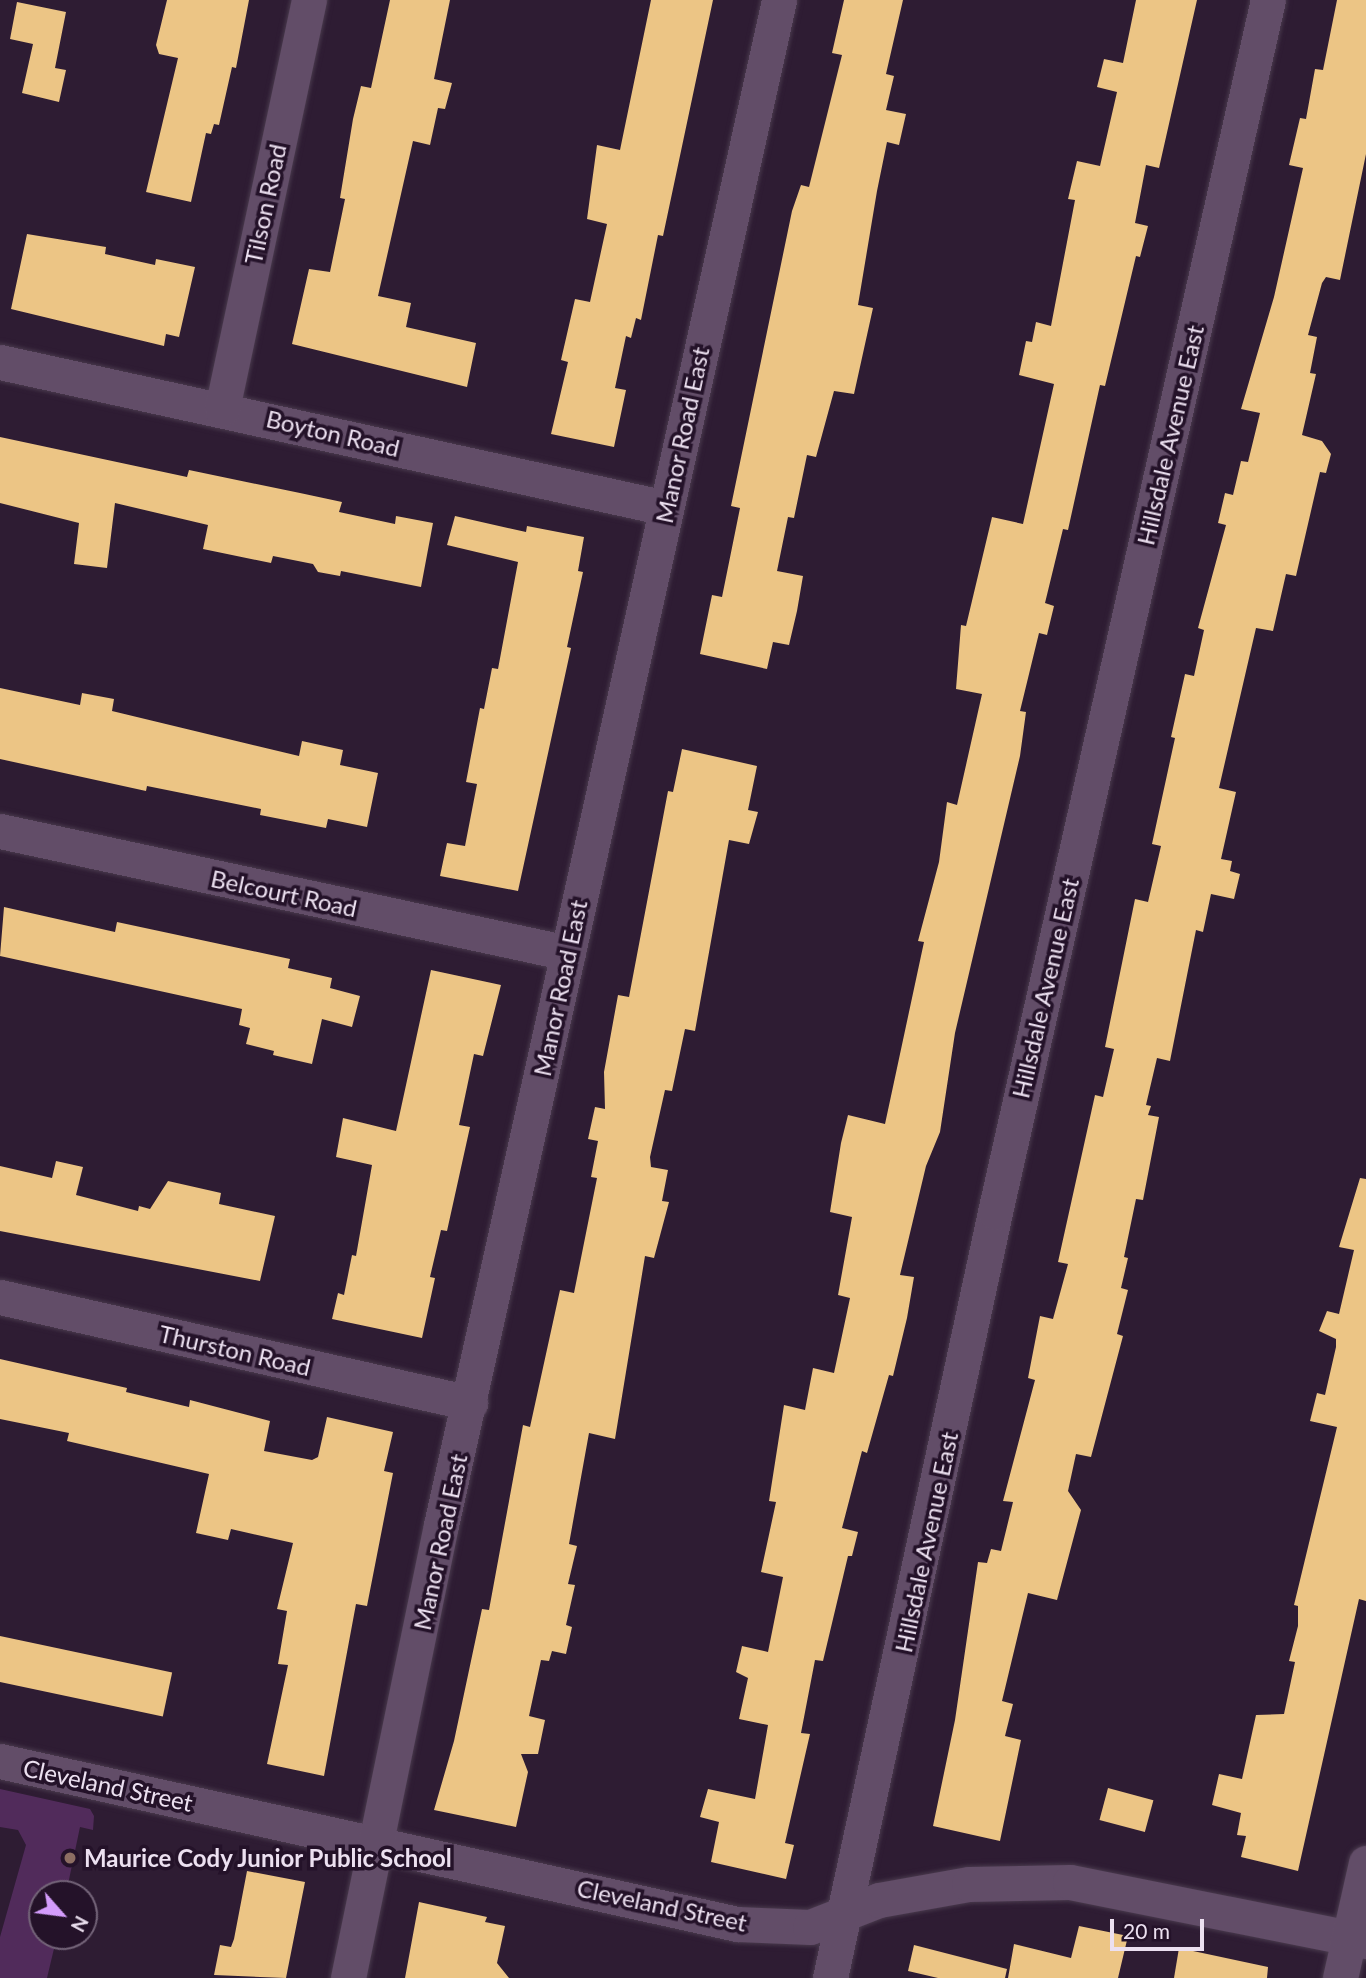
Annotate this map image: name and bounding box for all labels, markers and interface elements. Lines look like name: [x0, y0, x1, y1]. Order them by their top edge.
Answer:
street label: Tilson Road: [238, 141, 292, 267]
street label: Hillsdale Avenue East: [1131, 322, 1209, 548]
street label: Manor Road East: [649, 344, 715, 526]
street label: Boyton Road: [264, 404, 402, 462]
street label: Belcourt Road: [208, 863, 360, 923]
street label: Hillsdale Avenue East: [1006, 875, 1084, 1101]
street label: Manor Road East: [527, 897, 593, 1079]
street label: Thurston Road: [156, 1319, 314, 1381]
street label: Hillsdale Avenue East: [888, 1429, 964, 1655]
street label: Manor Road East: [407, 1451, 473, 1633]
street label: Cleveland Street: [21, 1753, 195, 1817]
place label: Maurice Cody Junior Public School: [84, 1844, 454, 1872]
marker: Maurice Cody Junior Public School: [62, 1850, 78, 1866]
street label: Cleveland Street: [575, 1873, 749, 1937]
north arrow: [28, 1880, 98, 1950]
scale bar: [1114, 1904, 1208, 1948]
text: N: [67, 1912, 94, 1936]
text: 20 m: [1123, 1918, 1170, 1943]

